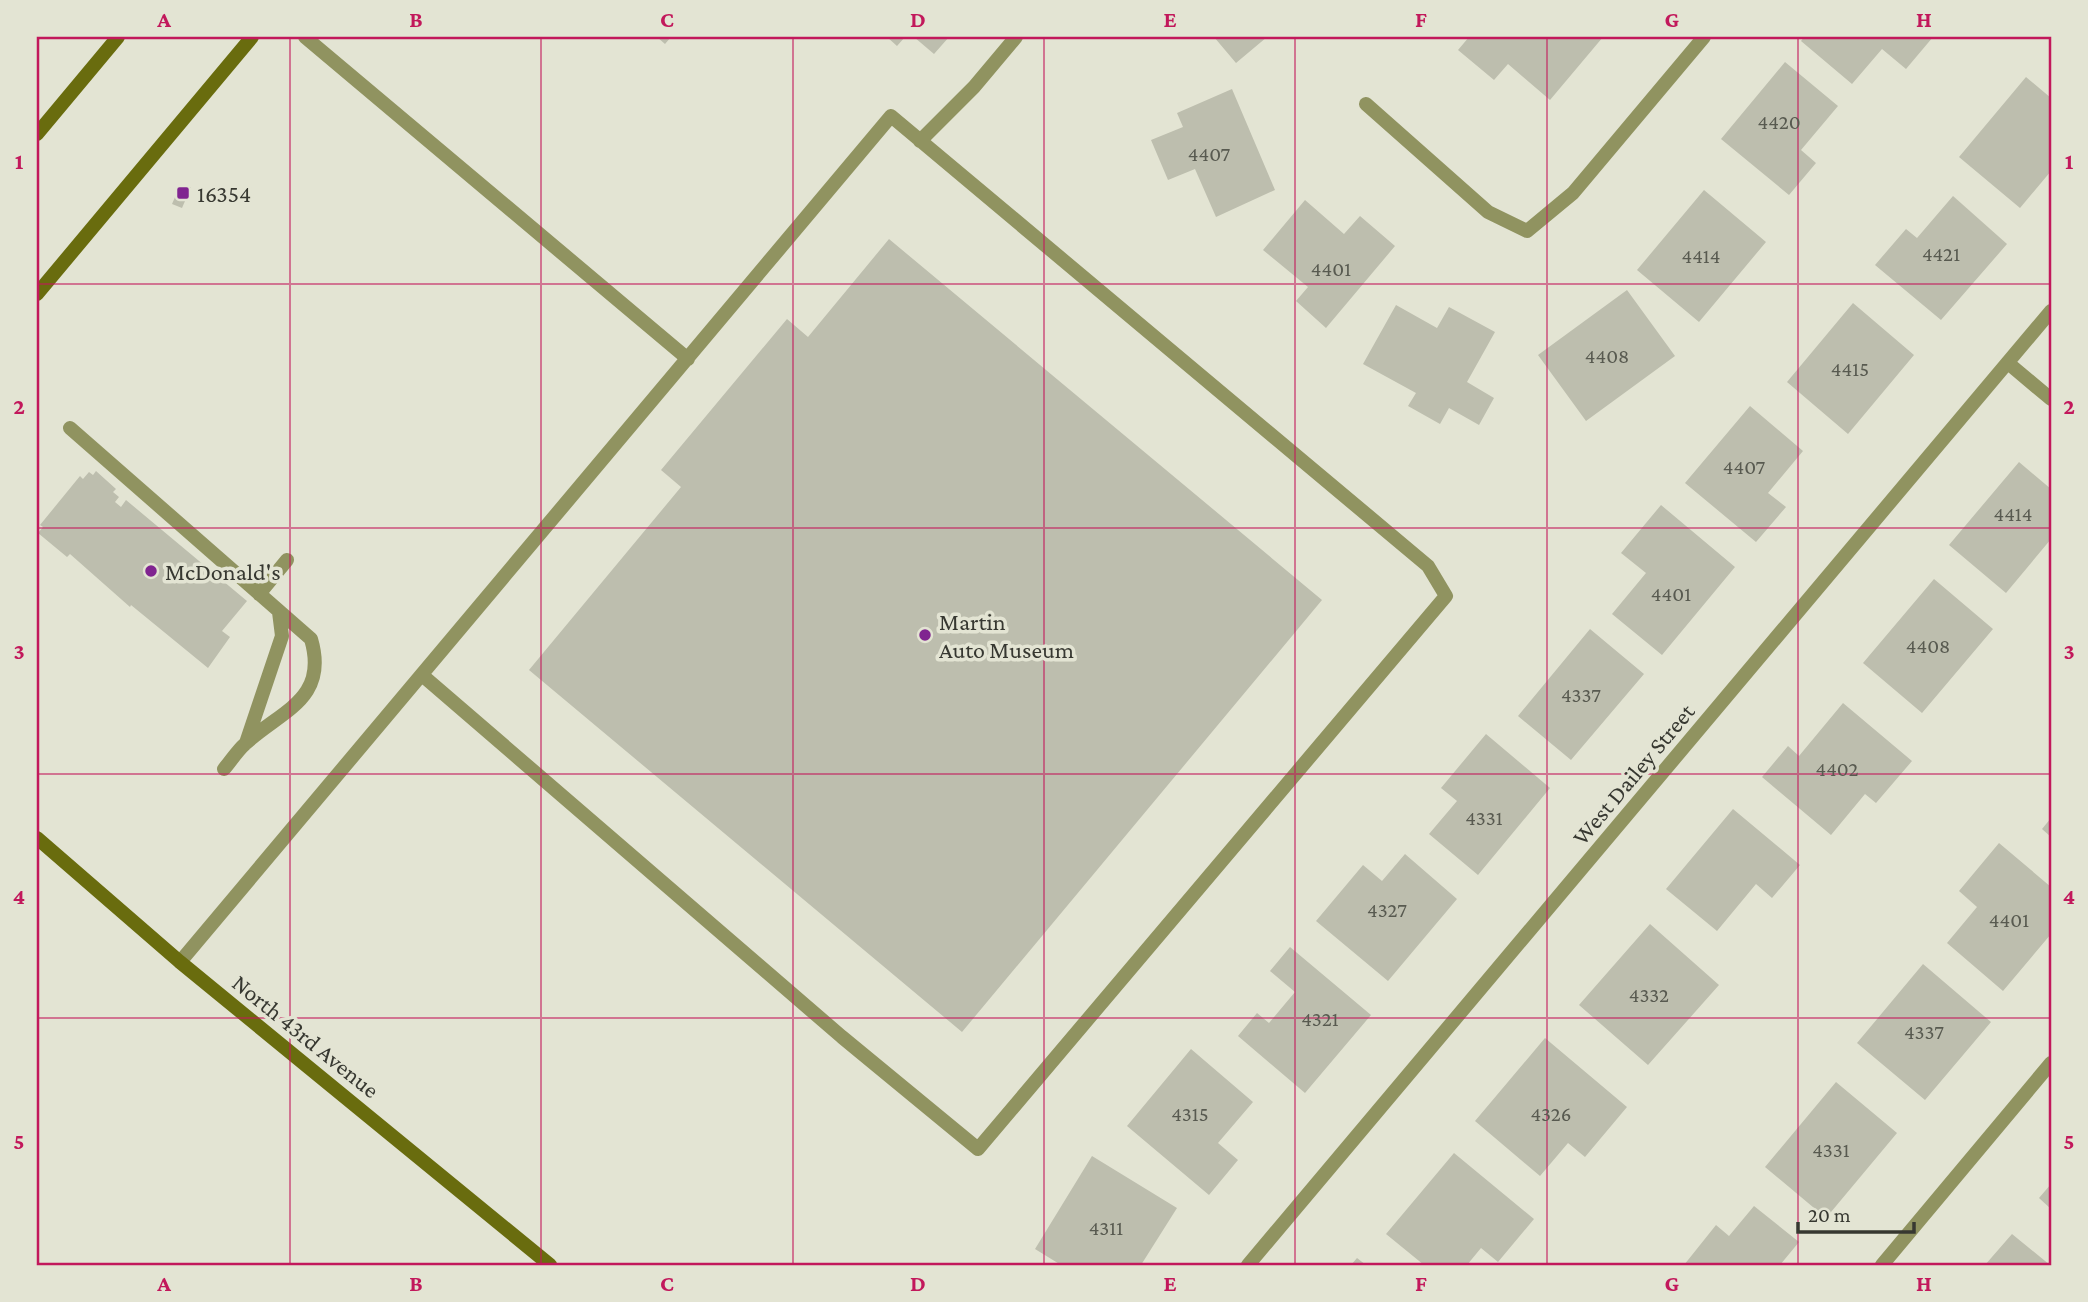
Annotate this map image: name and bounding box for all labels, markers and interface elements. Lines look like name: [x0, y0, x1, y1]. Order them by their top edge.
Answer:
text: A: [156, 6, 171, 32]
text: B: [409, 6, 423, 32]
text: C: [660, 6, 674, 32]
text: D: [910, 6, 926, 32]
text: E: [1163, 6, 1177, 32]
text: F: [1415, 6, 1427, 32]
text: G: [1665, 6, 1680, 32]
text: H: [1916, 6, 1932, 32]
house number: 4420: [1757, 110, 1801, 134]
house number: 4407: [1188, 142, 1231, 166]
text: 1: [15, 148, 24, 174]
text: 1: [2065, 148, 2074, 174]
place label: 16354: [197, 180, 251, 207]
marker: 16354: [175, 185, 191, 201]
house number: 4421: [1922, 242, 1960, 266]
house number: 4414: [1681, 244, 1721, 268]
house number: 4401: [1311, 257, 1351, 281]
house number: 4408: [1585, 344, 1629, 368]
house number: 4415: [1831, 357, 1869, 381]
text: 2: [13, 393, 25, 419]
text: 2: [2063, 393, 2075, 419]
house number: 4407: [1723, 455, 1766, 479]
house number: 4414: [1993, 502, 2033, 526]
place label: McDonald's: [165, 558, 281, 585]
marker: McDonald's: [143, 563, 159, 579]
house number: 4401: [1651, 582, 1691, 606]
place label: Martin Auto Museum: [939, 608, 1074, 663]
marker: Martin Auto Museum: [917, 627, 933, 643]
house number: 4408: [1906, 634, 1950, 658]
text: 3: [13, 638, 25, 664]
text: 3: [2063, 638, 2075, 664]
house number: 4337: [1561, 683, 1601, 707]
street label: West Dailey Street: [1566, 697, 1700, 850]
house number: 4402: [1815, 757, 1859, 781]
house number: 4331: [1465, 806, 1503, 830]
text: 4: [13, 883, 25, 909]
text: 4: [2063, 883, 2075, 909]
house number: 4327: [1367, 898, 1407, 922]
house number: 4401: [1989, 908, 2029, 932]
street label: North 43rd Avenue: [227, 969, 385, 1103]
house number: 4332: [1629, 983, 1669, 1007]
house number: 4321: [1301, 1007, 1339, 1031]
house number: 4337: [1904, 1020, 1944, 1044]
house number: 4315: [1171, 1102, 1209, 1126]
house number: 4326: [1530, 1102, 1572, 1126]
text: 5: [13, 1128, 25, 1154]
text: 5: [2063, 1128, 2075, 1154]
house number: 4331: [1812, 1138, 1850, 1162]
scale bar: [1798, 1190, 1913, 1234]
text: 20 m: [1808, 1203, 1851, 1227]
house number: 4311: [1089, 1216, 1123, 1240]
text: A: [156, 1270, 171, 1296]
text: B: [409, 1270, 423, 1296]
text: C: [660, 1270, 674, 1296]
text: D: [910, 1270, 926, 1296]
text: E: [1163, 1270, 1177, 1296]
text: F: [1415, 1270, 1427, 1296]
text: G: [1665, 1270, 1680, 1296]
text: H: [1916, 1270, 1932, 1296]

